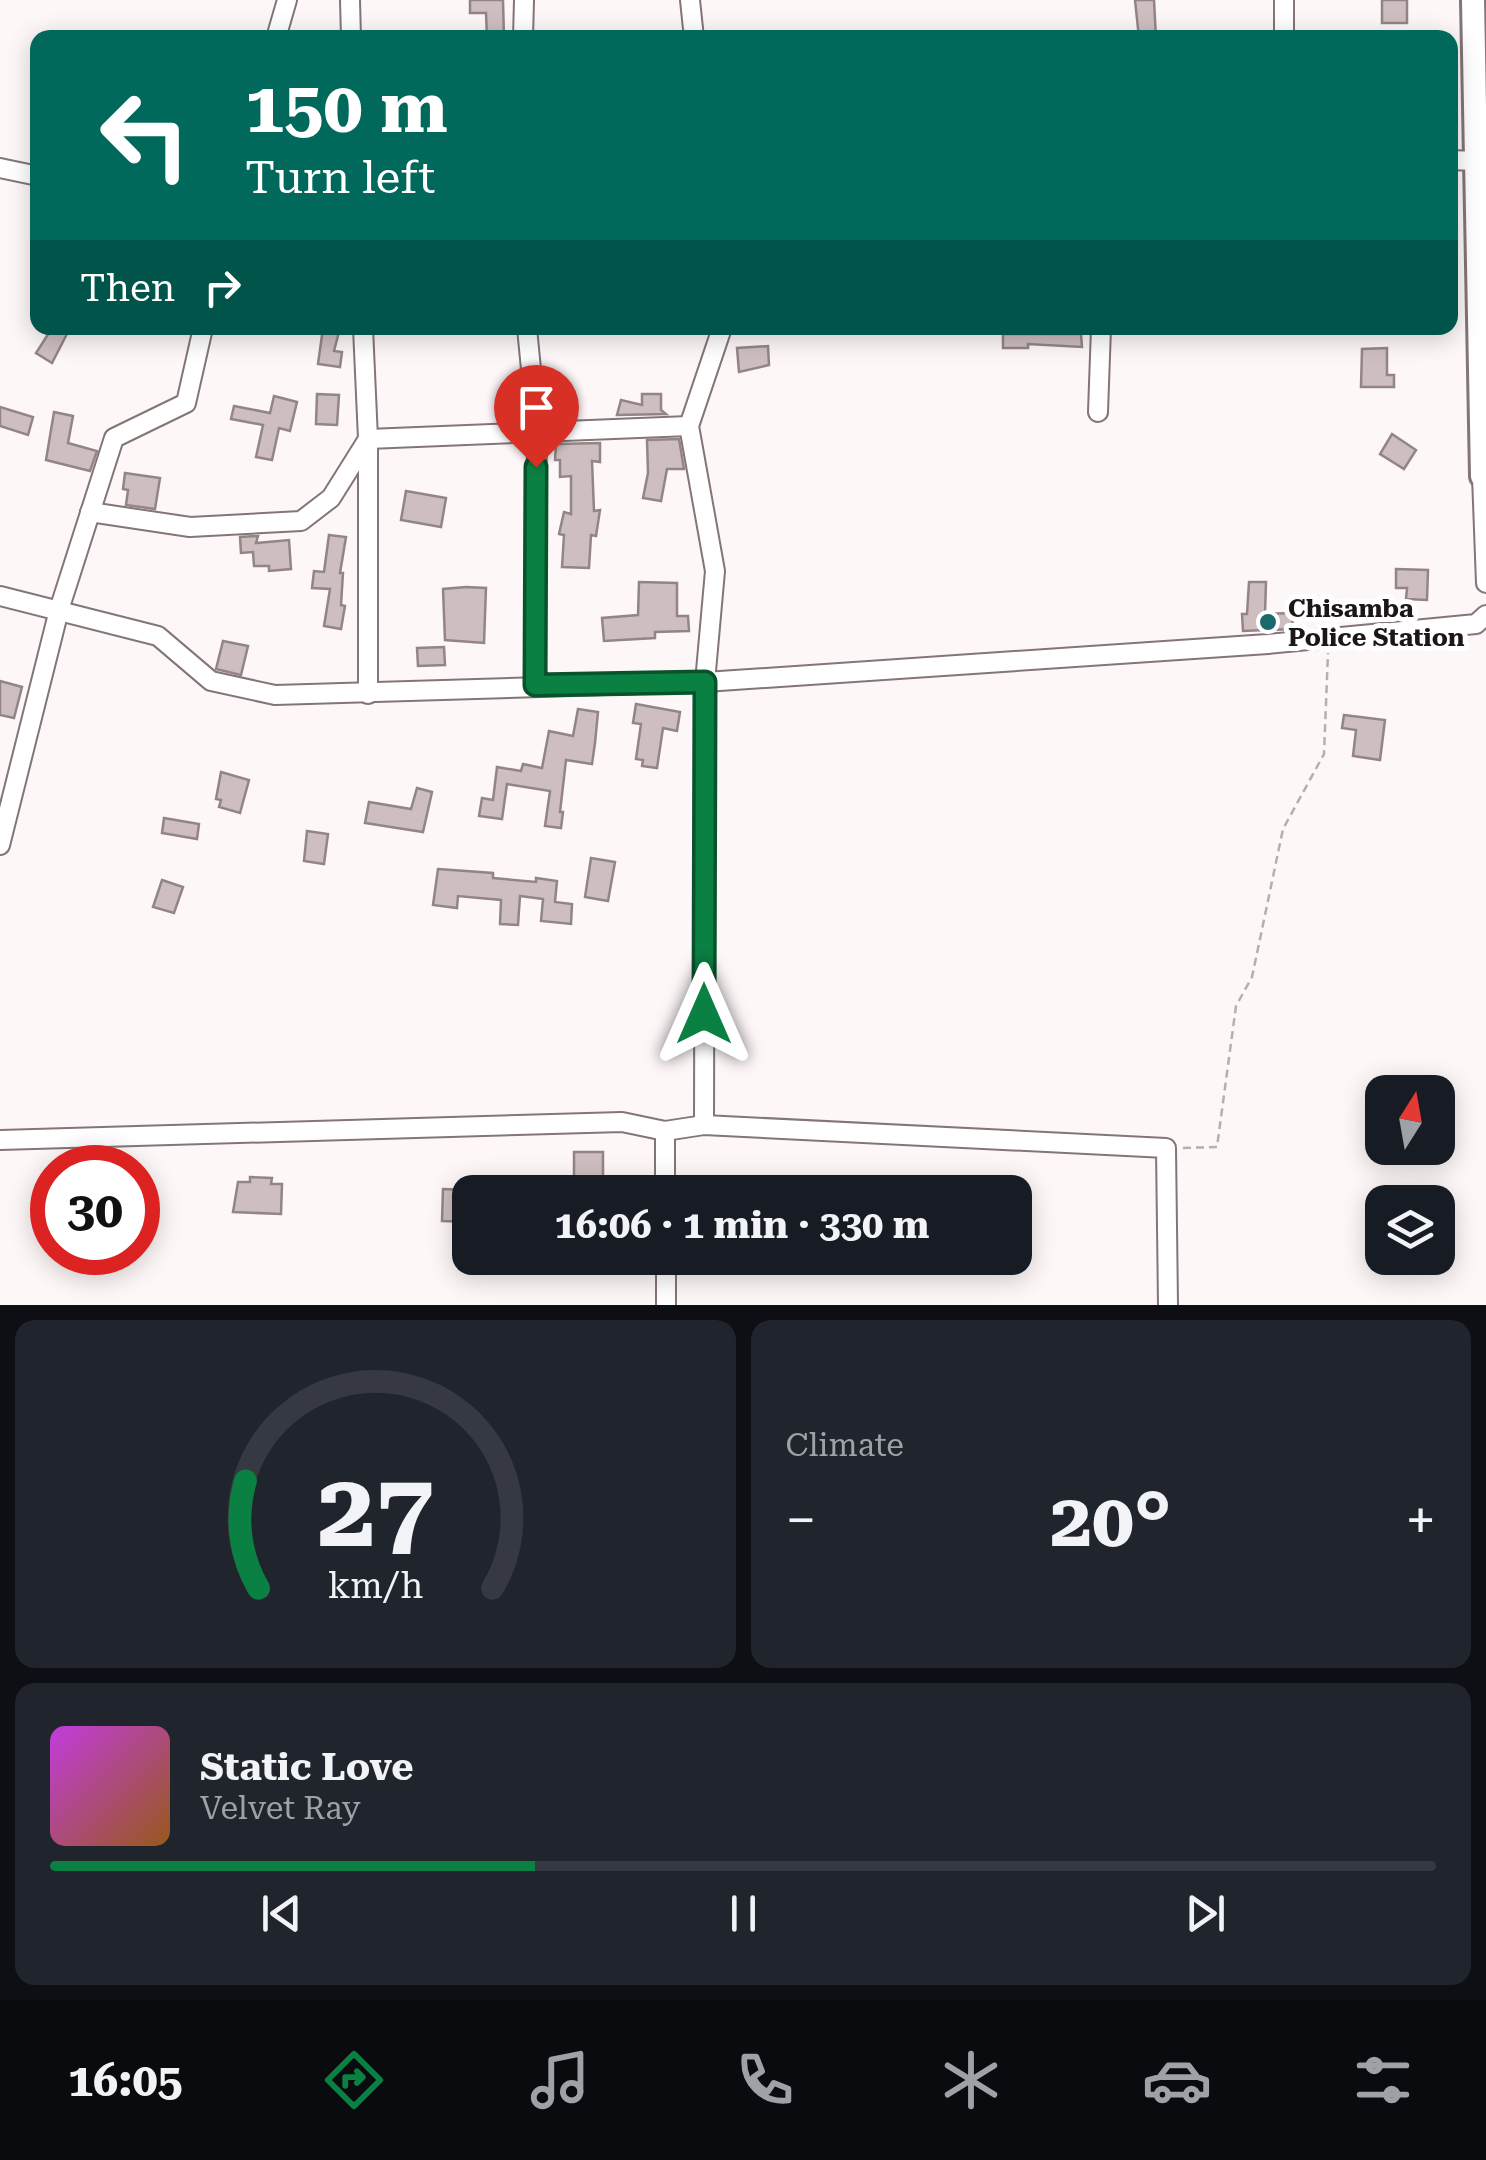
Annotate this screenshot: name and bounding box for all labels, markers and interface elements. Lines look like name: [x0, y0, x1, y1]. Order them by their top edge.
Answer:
text: 150 m: [245, 67, 448, 149]
icon: left: [80, 70, 210, 200]
text: Turn left: [245, 151, 435, 204]
icon: right: [195, 260, 250, 315]
text: Then: [80, 266, 175, 310]
pin: [494, 365, 579, 468]
icon: arrive: [509, 380, 564, 435]
place label: Chisamba Police Station: [1288, 594, 1465, 652]
marker: Chisamba Police Station: [1257, 611, 1279, 633]
position arrow: [652, 962, 756, 1066]
north arrow: [1365, 1075, 1455, 1165]
map controls: [1365, 1075, 1455, 1275]
speed limit sign: 30: [30, 1145, 160, 1275]
button: layers: [1365, 1185, 1455, 1275]
text: 16:06 · 1 min · 330 m: [555, 1203, 929, 1247]
text: Climate: [786, 1426, 904, 1464]
text: 27: [317, 1450, 433, 1571]
text: 20°: [1050, 1476, 1171, 1564]
text: −: [786, 1488, 816, 1552]
text: +: [1405, 1488, 1436, 1552]
text: km/h: [327, 1565, 423, 1607]
text: Static Love: [200, 1745, 413, 1789]
text: Velvet Ray: [200, 1789, 361, 1827]
icon: previous: [254, 1886, 309, 1941]
icon: pause: [716, 1886, 771, 1941]
icon: next: [1178, 1886, 1233, 1941]
icon: directions: [319, 2045, 389, 2115]
icon: music: [525, 2045, 595, 2115]
icon: phone: [730, 2045, 800, 2115]
icon: climate: [936, 2045, 1006, 2115]
icon: car: [1142, 2045, 1212, 2115]
icon: filters: [1348, 2045, 1418, 2115]
text: 16:05: [68, 2054, 183, 2107]

